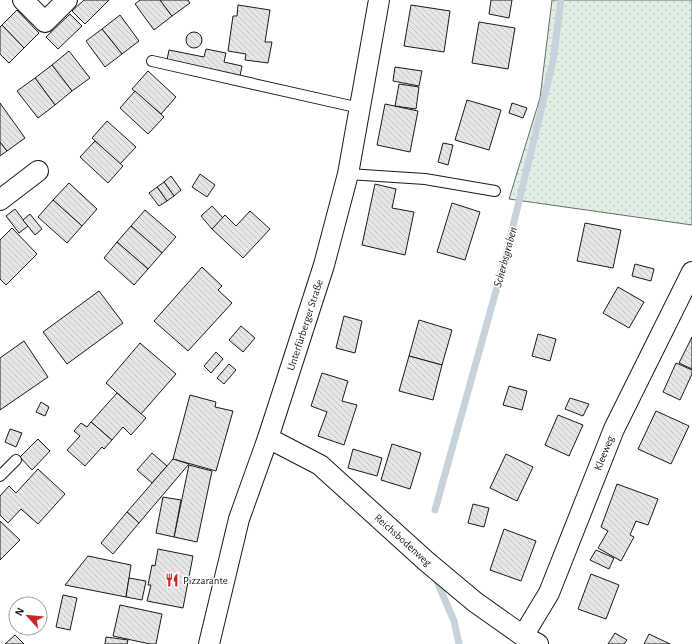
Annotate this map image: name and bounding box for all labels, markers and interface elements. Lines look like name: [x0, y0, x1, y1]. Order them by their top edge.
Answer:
water label: Scherbsgraben: [491, 225, 519, 289]
street label: Unterfürberger Straße: [285, 278, 325, 372]
street label: Kleeweg: [592, 433, 616, 472]
street label: Reichsbodenweg: [372, 512, 434, 569]
restaurant icon: Pizzarante: [164, 572, 180, 588]
place label: Pizzarante: [183, 575, 228, 586]
north arrow: [8, 596, 48, 636]
text: N: [13, 606, 26, 618]

